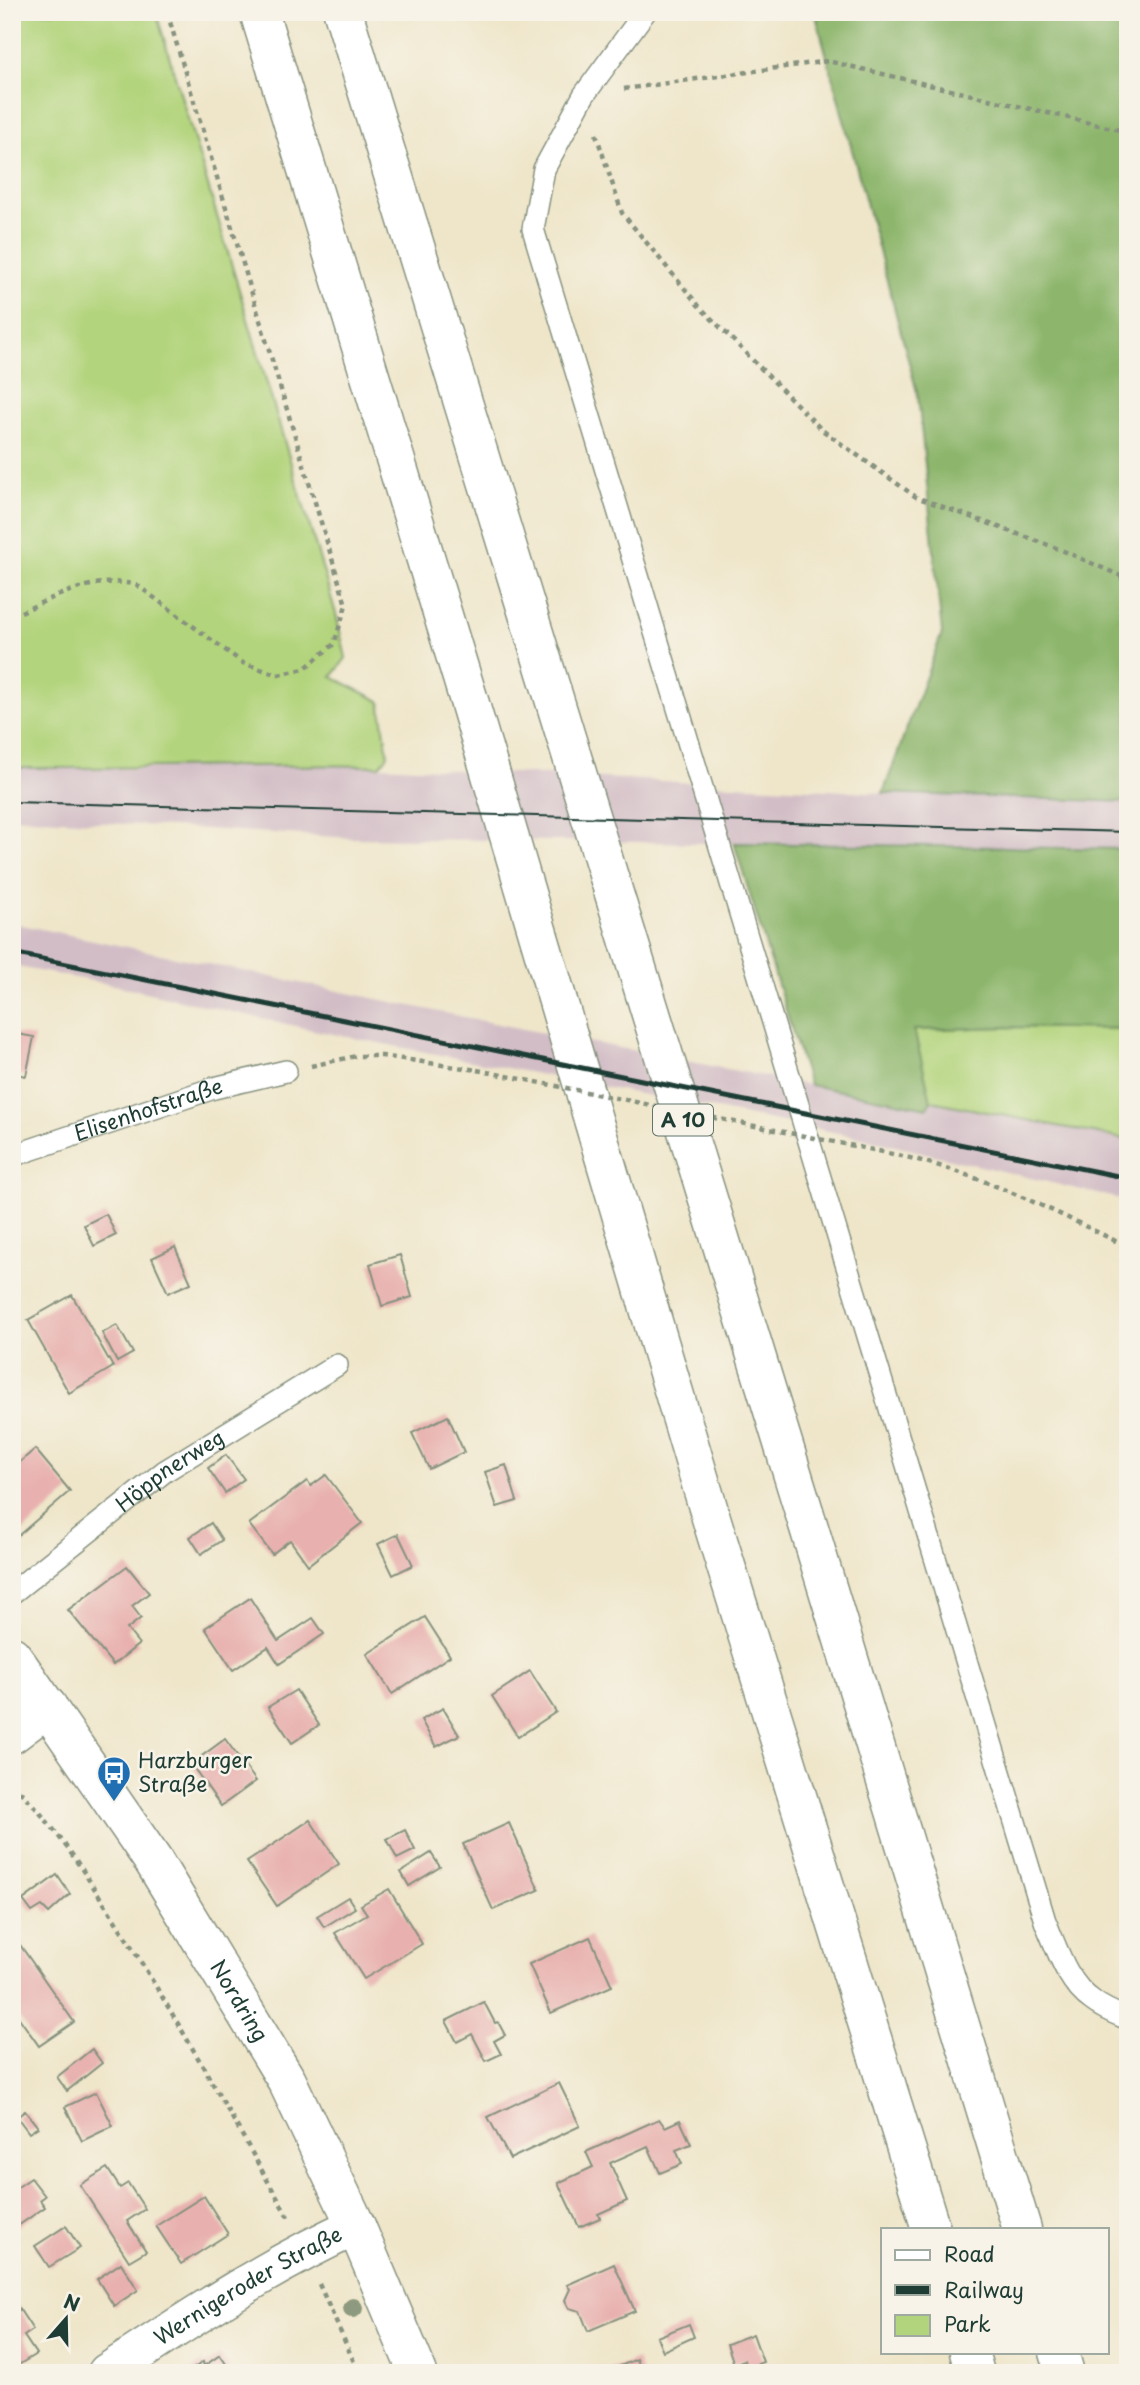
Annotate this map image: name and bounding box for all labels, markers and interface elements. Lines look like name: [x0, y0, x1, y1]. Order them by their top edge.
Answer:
street label: Elisenhofstraße: [69, 1069, 225, 1148]
road number: A 10: [653, 1104, 713, 1136]
street label: Höppnerweg: [108, 1420, 230, 1519]
place label: Harzburger Straße: [138, 1743, 252, 1799]
bus stop icon: Harzburger Straße: [95, 1754, 133, 1803]
street label: Nordring: [203, 1953, 277, 2047]
street label: Wernigeroder Straße: [147, 2217, 347, 2352]
legend: [881, 2228, 1108, 2354]
text: Road: [944, 2237, 995, 2269]
text: Railway: [944, 2273, 1024, 2305]
north arrow: [32, 2284, 102, 2354]
text: N: [60, 2286, 84, 2318]
text: Park: [944, 2307, 991, 2339]

